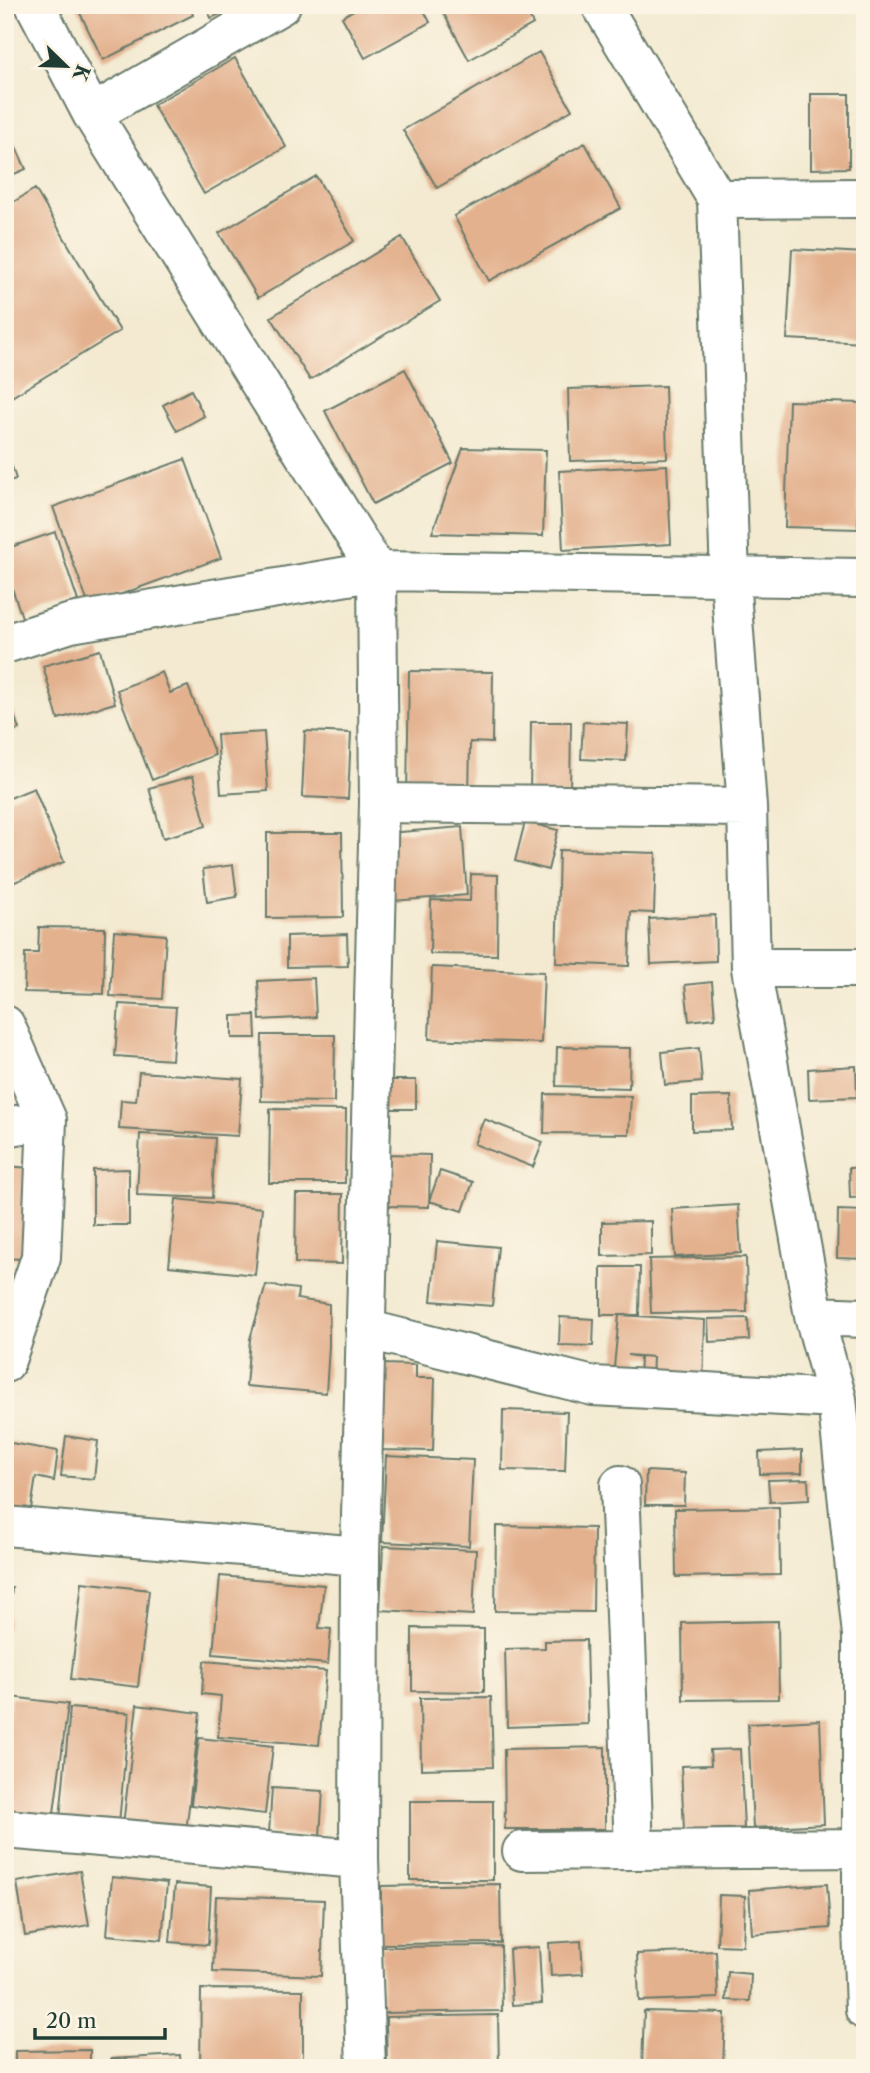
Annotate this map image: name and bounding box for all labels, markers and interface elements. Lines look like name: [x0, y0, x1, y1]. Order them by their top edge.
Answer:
north arrow: [32, 32, 102, 102]
text: K: [67, 61, 95, 85]
scale bar: [35, 1996, 164, 2040]
text: 20 m: [46, 2008, 97, 2033]

